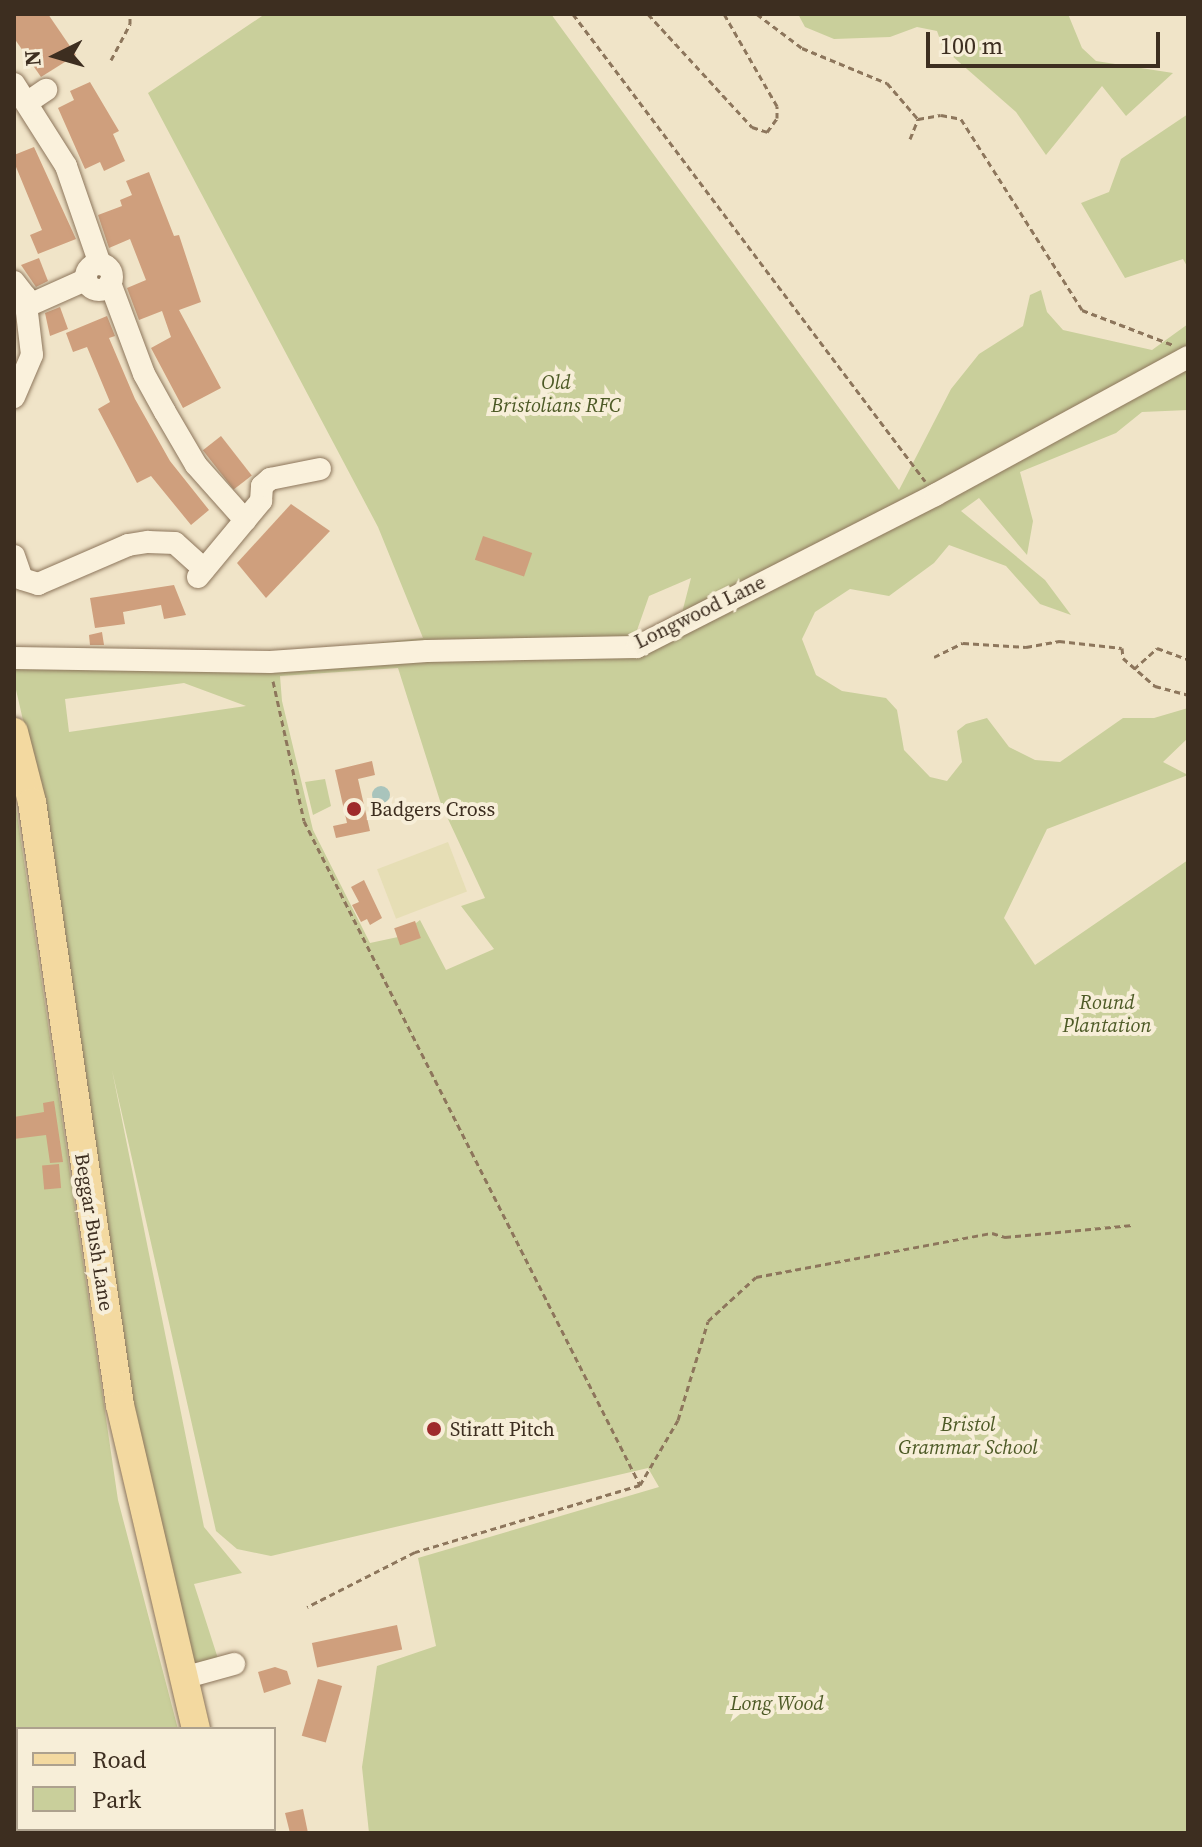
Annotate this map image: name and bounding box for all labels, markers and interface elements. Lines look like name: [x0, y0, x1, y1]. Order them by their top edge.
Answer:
north arrow: [16, 16, 96, 96]
scale bar: [930, 16, 1164, 66]
text: 100 m: [940, 29, 1003, 62]
text: N: [16, 49, 48, 67]
park label: Old Bristolians RFC: [491, 370, 621, 417]
street label: Longwood Lane: [631, 570, 769, 654]
place label: Badgers Cross: [370, 797, 495, 821]
marker: Badgers Cross: [345, 800, 363, 818]
park label: Round Plantation: [1062, 990, 1152, 1037]
street label: Beggar Bush Lane: [70, 1151, 118, 1313]
park label: Bristol Grammar School: [898, 1413, 1038, 1460]
place label: Stiratt Pitch: [450, 1417, 555, 1441]
marker: Stiratt Pitch: [425, 1420, 443, 1438]
park label: Long Wood: [730, 1691, 824, 1715]
legend: [16, 1727, 276, 1831]
text: Road: [92, 1743, 146, 1776]
text: Park: [92, 1783, 141, 1816]

